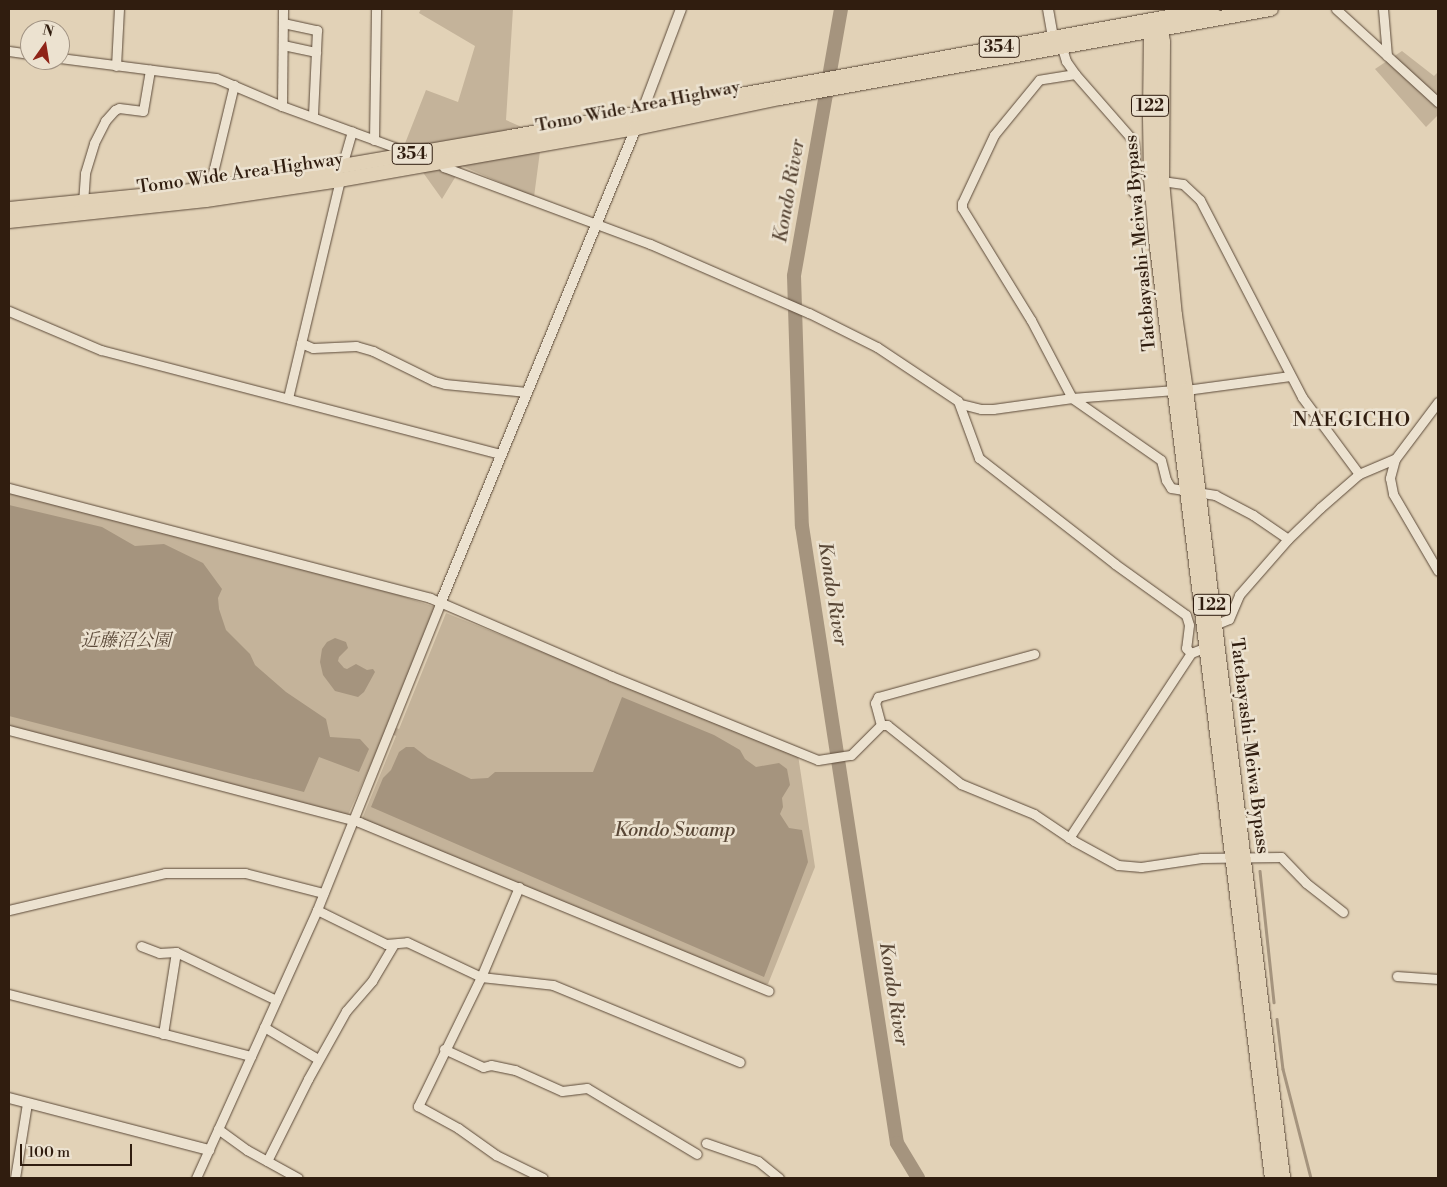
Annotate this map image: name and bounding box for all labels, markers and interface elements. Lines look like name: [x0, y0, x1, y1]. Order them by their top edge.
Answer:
north arrow: [20, 20, 70, 70]
text: N: [41, 21, 56, 41]
road number: 354: [978, 34, 1020, 61]
street label: Tomo Wide Area Highway: [534, 77, 742, 137]
road number: 122: [1130, 92, 1170, 120]
street label: Tatebayashi-Meiwa Bypass: [1121, 134, 1161, 352]
water label: Kondo River: [770, 137, 810, 245]
road number: 354: [391, 140, 433, 168]
street label: Tomo Wide Area Highway: [136, 149, 344, 199]
district label: NAEGICHO: [1292, 408, 1412, 432]
water label: Kondo River: [813, 541, 851, 647]
road number: 122: [1192, 592, 1232, 618]
park label: 近藤沼公園: [81, 630, 171, 652]
street label: Tatebayashi-Meiwa Bypass: [1225, 637, 1273, 855]
water label: Kondo Swamp: [614, 820, 736, 842]
water label: Kondo River: [874, 941, 912, 1047]
scale bar: [22, 1134, 135, 1166]
text: 100 m: [28, 1143, 70, 1162]

